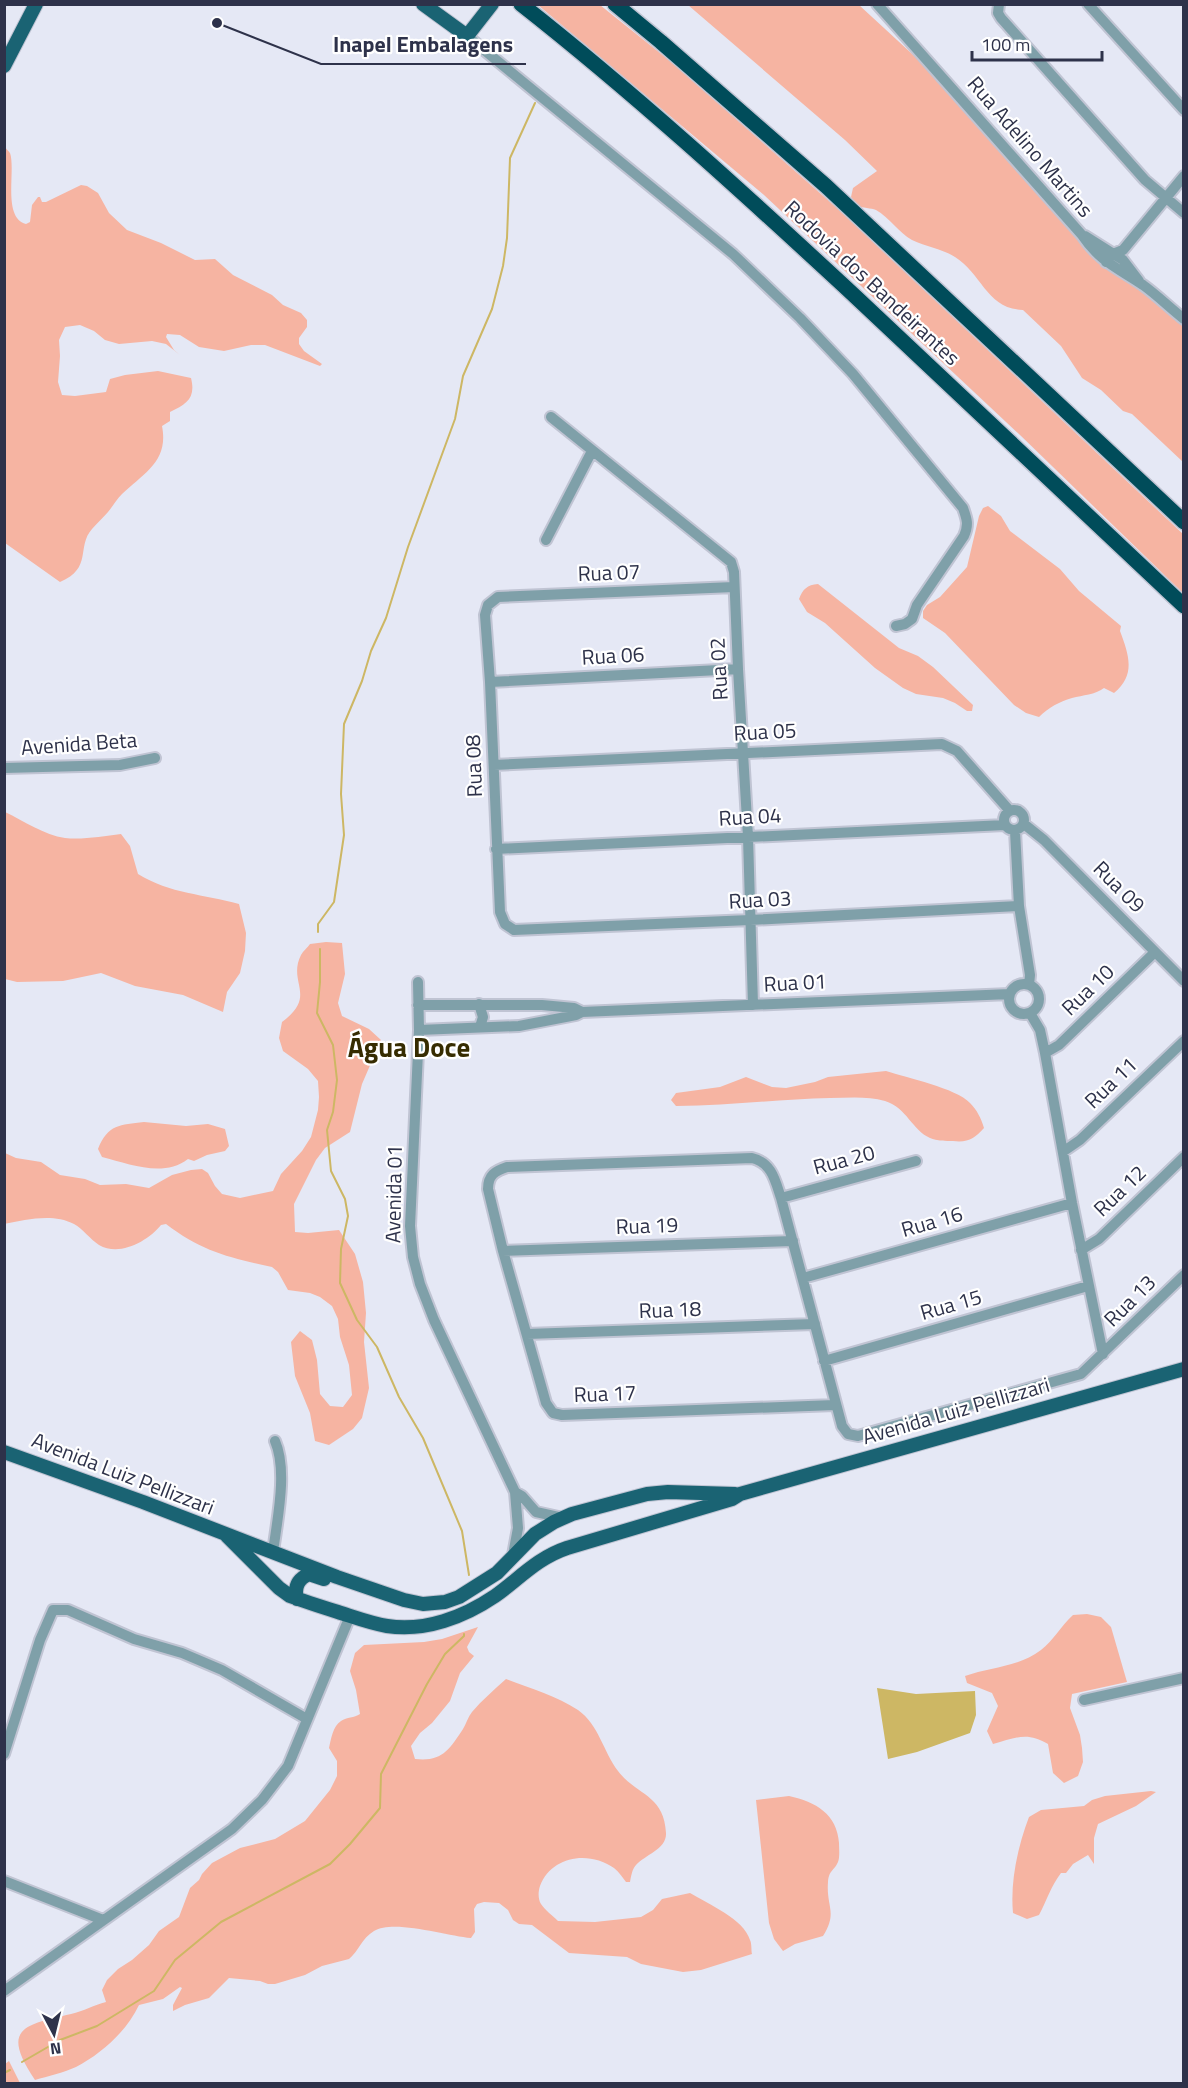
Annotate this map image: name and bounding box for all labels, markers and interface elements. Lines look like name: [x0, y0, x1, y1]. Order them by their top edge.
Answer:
callout: Inapel Embalagens: [321, 24, 526, 64]
scale bar: [972, 24, 1102, 62]
text: Inapel Embalagens: [333, 27, 513, 61]
text: 100 m: [981, 31, 1030, 58]
street label: Rua Adelino Martins: [960, 69, 1101, 224]
street label: Rodovia dos Bandeirantes: [778, 192, 968, 372]
street label: Rua 07: [577, 555, 641, 589]
street label: Rua 06: [581, 637, 645, 673]
street label: Rua 02: [700, 637, 736, 701]
street label: Rua 05: [733, 713, 797, 749]
street label: Avenida Beta: [20, 723, 138, 763]
street label: Rua 08: [456, 734, 490, 798]
street label: Rua 04: [718, 798, 782, 834]
street label: Rua 09: [1086, 853, 1153, 920]
street label: Rua 03: [728, 881, 792, 917]
street label: Rua 10: [1054, 956, 1121, 1023]
street label: Rua 01: [763, 964, 827, 1000]
district label: Água Doce: [348, 1026, 470, 1067]
street label: Rua 11: [1077, 1049, 1144, 1116]
street label: Rua 20: [809, 1135, 878, 1183]
street label: Avenida 01: [376, 1145, 410, 1243]
street label: Rua 12: [1086, 1157, 1153, 1224]
street label: Rua 16: [897, 1197, 966, 1245]
street label: Rua 19: [615, 1208, 679, 1242]
street label: Rua 13: [1096, 1267, 1163, 1334]
street label: Rua 15: [916, 1280, 985, 1328]
street label: Rua 18: [638, 1292, 702, 1326]
street label: Avenida Luiz Pellizzari: [858, 1368, 1053, 1452]
street label: Rua 17: [573, 1376, 637, 1410]
street label: Avenida Luiz Pellizzari: [27, 1423, 219, 1523]
north arrow: [24, 2004, 84, 2064]
text: N: [49, 2036, 63, 2061]

